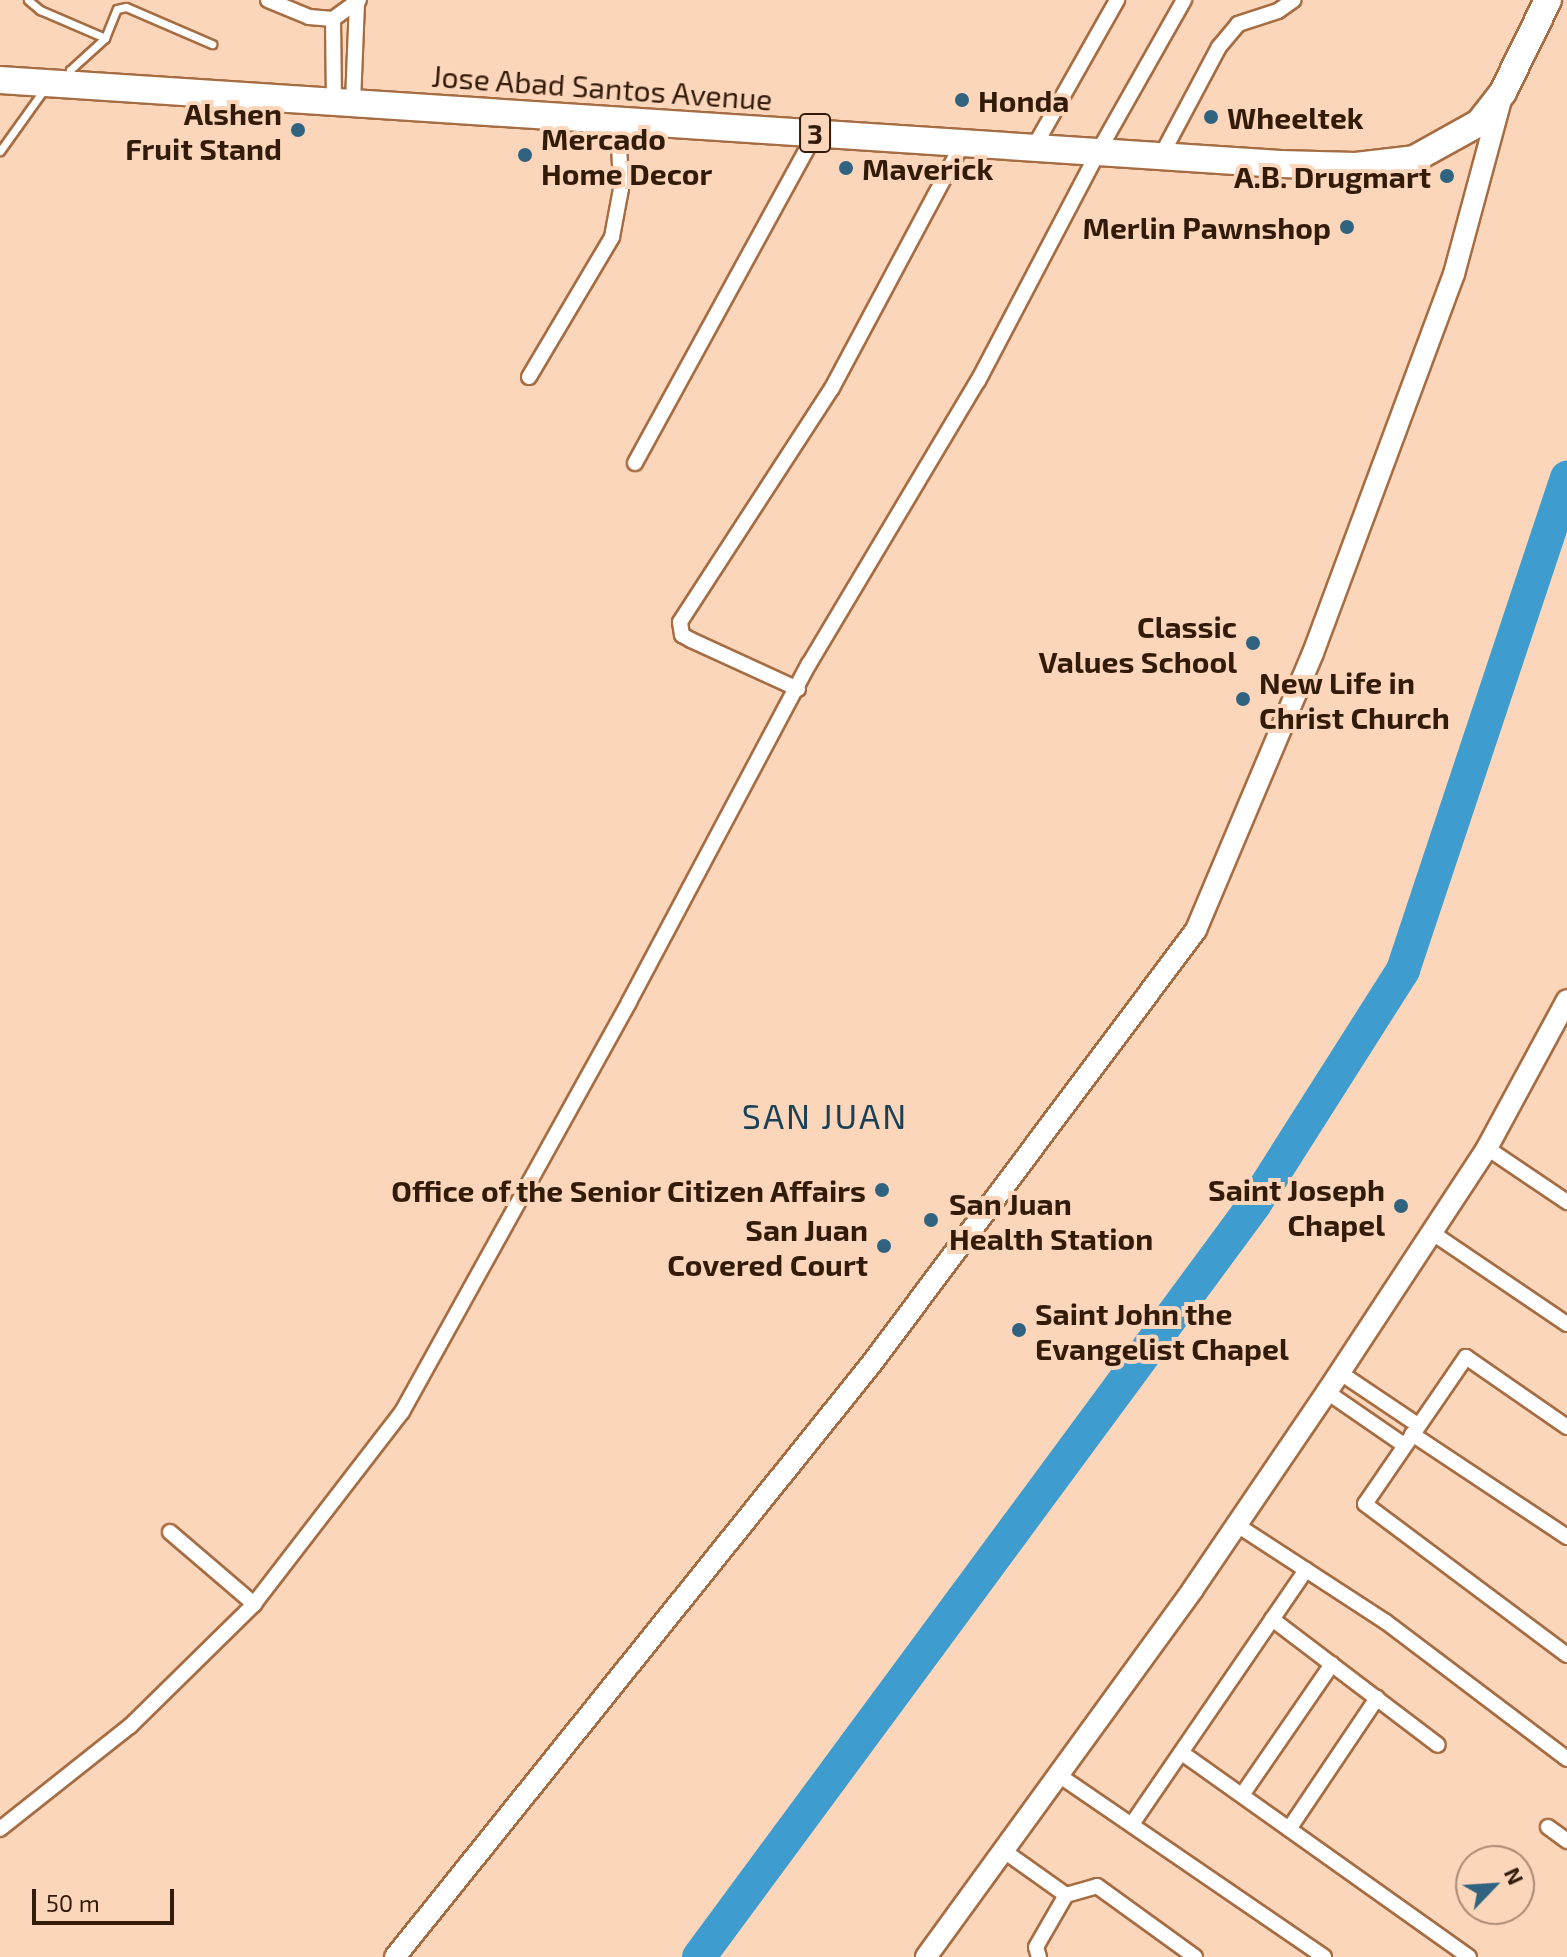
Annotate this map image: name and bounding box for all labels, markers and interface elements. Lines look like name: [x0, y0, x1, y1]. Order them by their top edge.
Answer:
street label: Jose Abad Santos Avenue: [430, 57, 774, 117]
place label: Honda: [978, 82, 1069, 118]
marker: Honda: [953, 91, 971, 109]
place label: Alshen Fruit Stand: [125, 95, 282, 166]
place label: Wheeltek: [1227, 99, 1364, 135]
marker: Wheeltek: [1202, 108, 1220, 126]
road number: 3: [799, 109, 831, 157]
place label: Mercado Home Decor: [541, 120, 712, 190]
marker: Alshen Fruit Stand: [289, 121, 307, 139]
marker: Mercado Home Decor: [516, 146, 534, 164]
place label: Maverick: [862, 150, 993, 186]
place label: A.B. Drugmart: [1234, 158, 1431, 194]
marker: Maverick: [837, 159, 855, 177]
marker: A.B. Drugmart: [1438, 167, 1456, 185]
place label: Merlin Pawnshop: [1082, 209, 1331, 245]
marker: Merlin Pawnshop: [1338, 218, 1356, 236]
place label: Classic Values School: [1038, 608, 1237, 678]
marker: Classic Values School: [1244, 634, 1262, 652]
place label: New Life in Christ Church: [1259, 664, 1450, 734]
marker: New Life in Christ Church: [1234, 690, 1252, 708]
district label: SAN JUAN: [742, 1096, 908, 1136]
place label: Saint Joseph Chapel: [1207, 1171, 1385, 1242]
place label: Office of the Senior Citizen Affairs: [389, 1172, 866, 1208]
marker: Office of the Senior Citizen Affairs: [873, 1181, 891, 1199]
place label: San Juan Health Station: [949, 1185, 1153, 1256]
marker: Saint Joseph Chapel: [1392, 1197, 1410, 1215]
marker: San Juan Health Station: [920, 1209, 942, 1231]
place label: San Juan Covered Court: [667, 1211, 868, 1282]
marker: San Juan Covered Court: [875, 1237, 893, 1255]
place label: Saint John the Evangelist Chapel: [1035, 1295, 1289, 1366]
marker: Saint John the Evangelist Chapel: [1010, 1321, 1028, 1339]
north arrow: [1455, 1845, 1535, 1925]
text: N: [1500, 1863, 1530, 1888]
scale bar: [36, 1873, 178, 1923]
text: 50 m: [46, 1888, 100, 1917]

